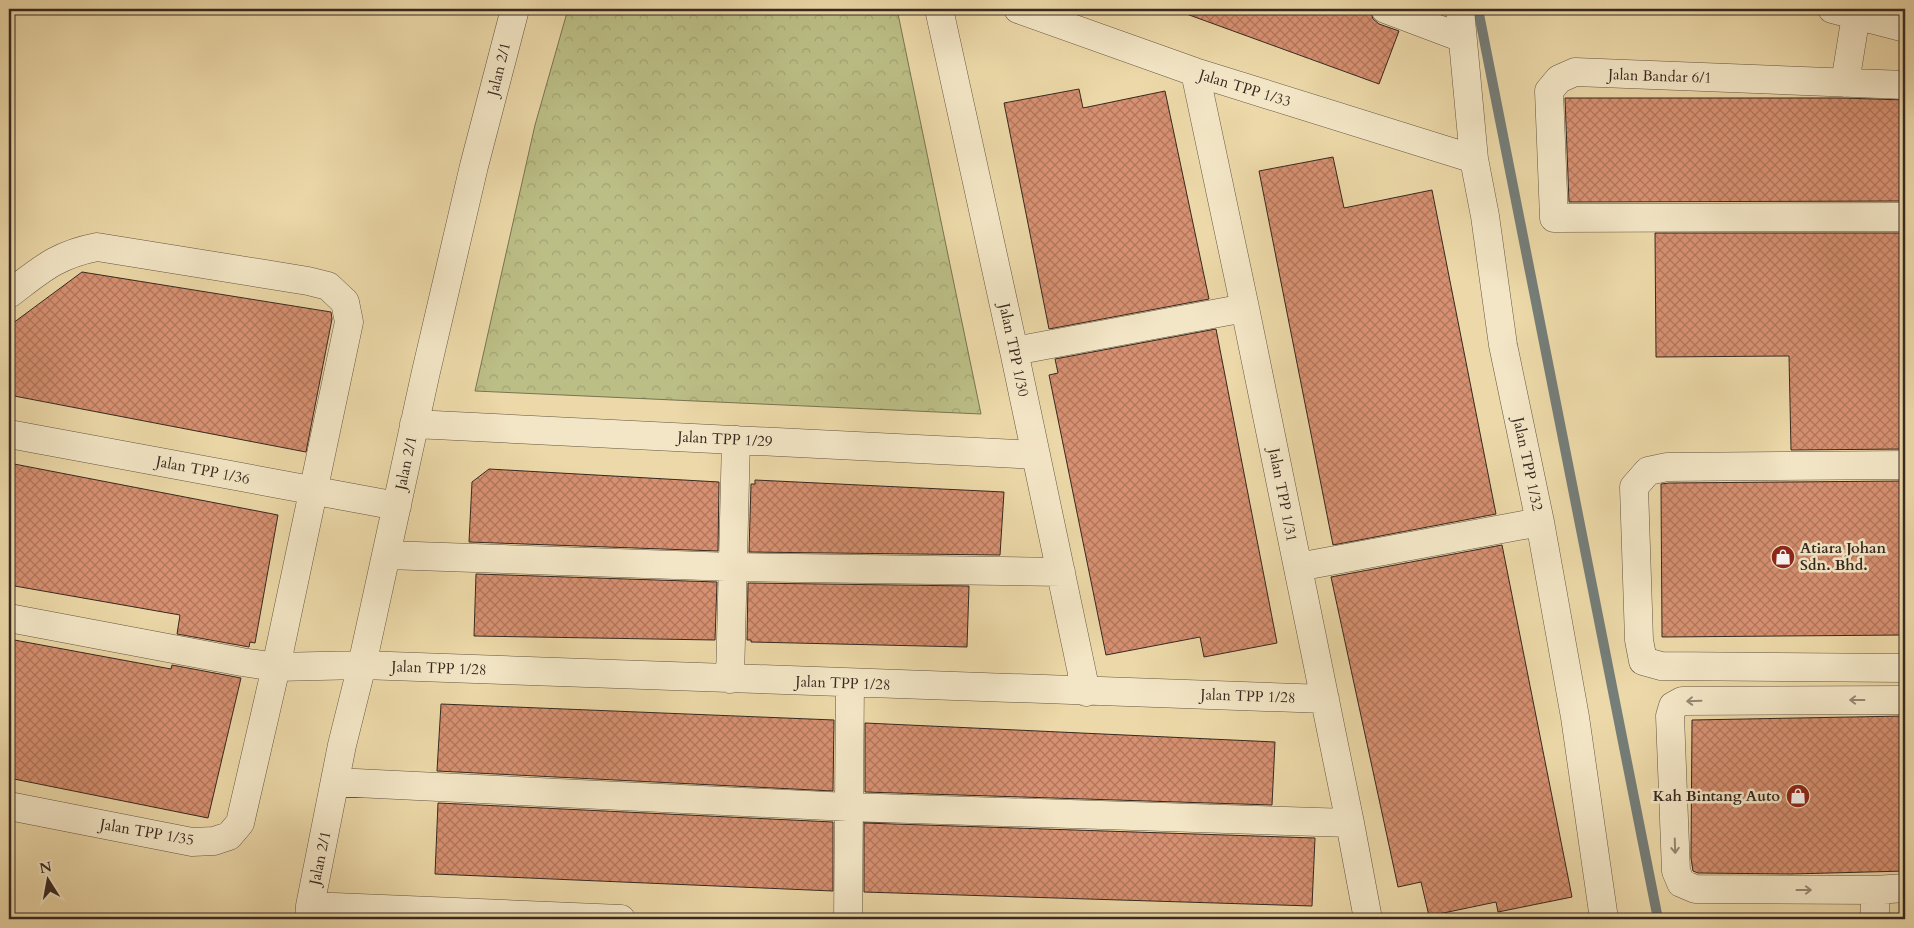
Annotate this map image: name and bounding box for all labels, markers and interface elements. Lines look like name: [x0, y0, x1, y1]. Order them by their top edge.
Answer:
street label: Jalan 2/1: [482, 40, 515, 100]
street label: Jalan TPP 1/33: [1195, 64, 1293, 111]
street label: Jalan Bandar 6/1: [1606, 64, 1712, 88]
street label: Jalan TPP 1/30: [994, 299, 1034, 399]
street label: Jalan TPP 1/32: [1508, 413, 1548, 513]
street label: Jalan TPP 1/29: [675, 426, 773, 451]
street label: Jalan 2/1: [390, 434, 421, 494]
street label: Jalan TPP 1/31: [1264, 444, 1302, 544]
street label: Jalan TPP 1/36: [152, 451, 252, 489]
place label: Atiara Johan Sdn. Bhd.: [1800, 538, 1887, 575]
shop icon: Atiara Johan Sdn. Bhd.: [1770, 544, 1796, 570]
street label: Jalan TPP 1/28: [389, 656, 487, 680]
street label: Jalan TPP 1/28: [793, 671, 891, 695]
street label: Jalan TPP 1/28: [1198, 684, 1296, 708]
one-way arrow: [1849, 695, 1865, 705]
one-way arrow: [1686, 696, 1702, 705]
shop icon: Kah Bintang Auto: [1785, 783, 1811, 809]
place label: Kah Bintang Auto: [1653, 786, 1780, 806]
street label: Jalan TPP 1/35: [96, 814, 196, 850]
street label: Jalan 2/1: [304, 829, 335, 889]
one-way arrow: [1671, 838, 1680, 854]
north arrow: [22, 856, 72, 906]
text: N: [38, 857, 53, 878]
one-way arrow: [1796, 885, 1812, 895]

